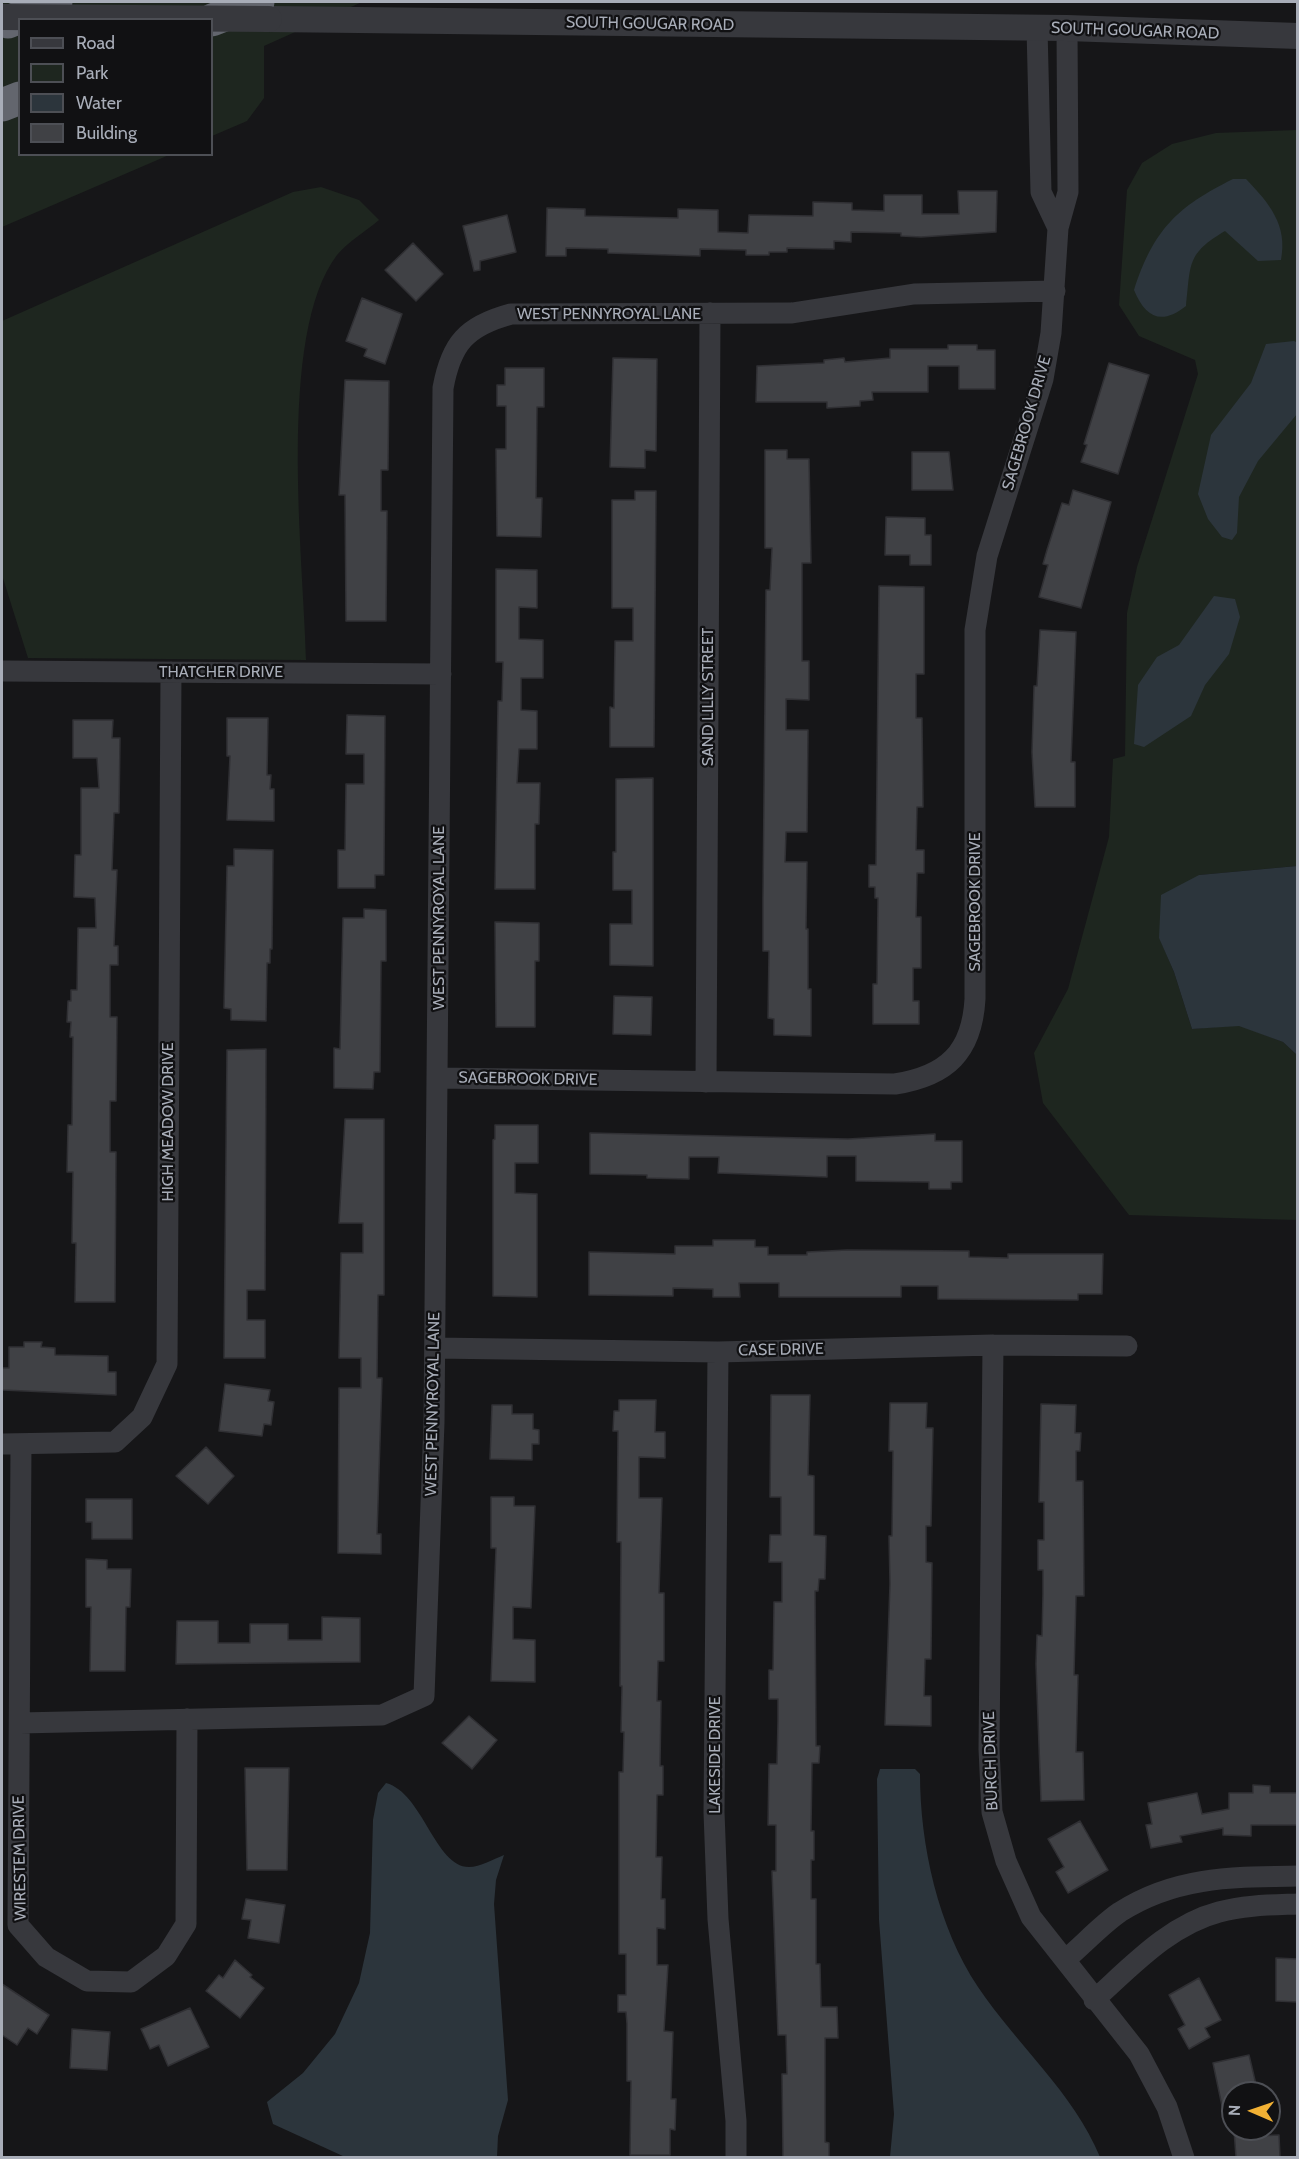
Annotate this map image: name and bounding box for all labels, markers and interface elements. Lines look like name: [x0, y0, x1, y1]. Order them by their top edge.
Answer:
street label: SOUTH GOUGAR ROAD: [566, 13, 734, 35]
legend: [18, 18, 213, 156]
street label: SOUTH GOUGAR ROAD: [1050, 18, 1220, 44]
text: Road: [76, 32, 115, 54]
text: Park: [76, 62, 108, 84]
text: Water: [76, 92, 122, 114]
text: Building: [76, 122, 137, 144]
street label: WEST PENNYROYAL LANE: [517, 304, 701, 324]
street label: SAGEBROOK DRIVE: [999, 353, 1055, 493]
street label: SAND LILLY STREET: [698, 628, 718, 766]
street label: THATCHER DRIVE: [159, 662, 283, 682]
street label: WEST PENNYROYAL LANE: [429, 826, 449, 1010]
street label: SAGEBROOK DRIVE: [965, 832, 985, 972]
street label: HIGH MEADOW DRIVE: [158, 1042, 178, 1202]
street label: SAGEBROOK DRIVE: [458, 1068, 598, 1090]
street label: WEST PENNYROYAL LANE: [422, 1312, 444, 1496]
street label: CASE DRIVE: [738, 1340, 824, 1360]
street label: LAKESIDE DRIVE: [705, 1696, 725, 1814]
street label: BURCH DRIVE: [980, 1711, 1002, 1811]
street label: WIRESTEM DRIVE: [9, 1795, 31, 1921]
north arrow: [1221, 2081, 1281, 2141]
text: N: [1225, 2104, 1244, 2116]

